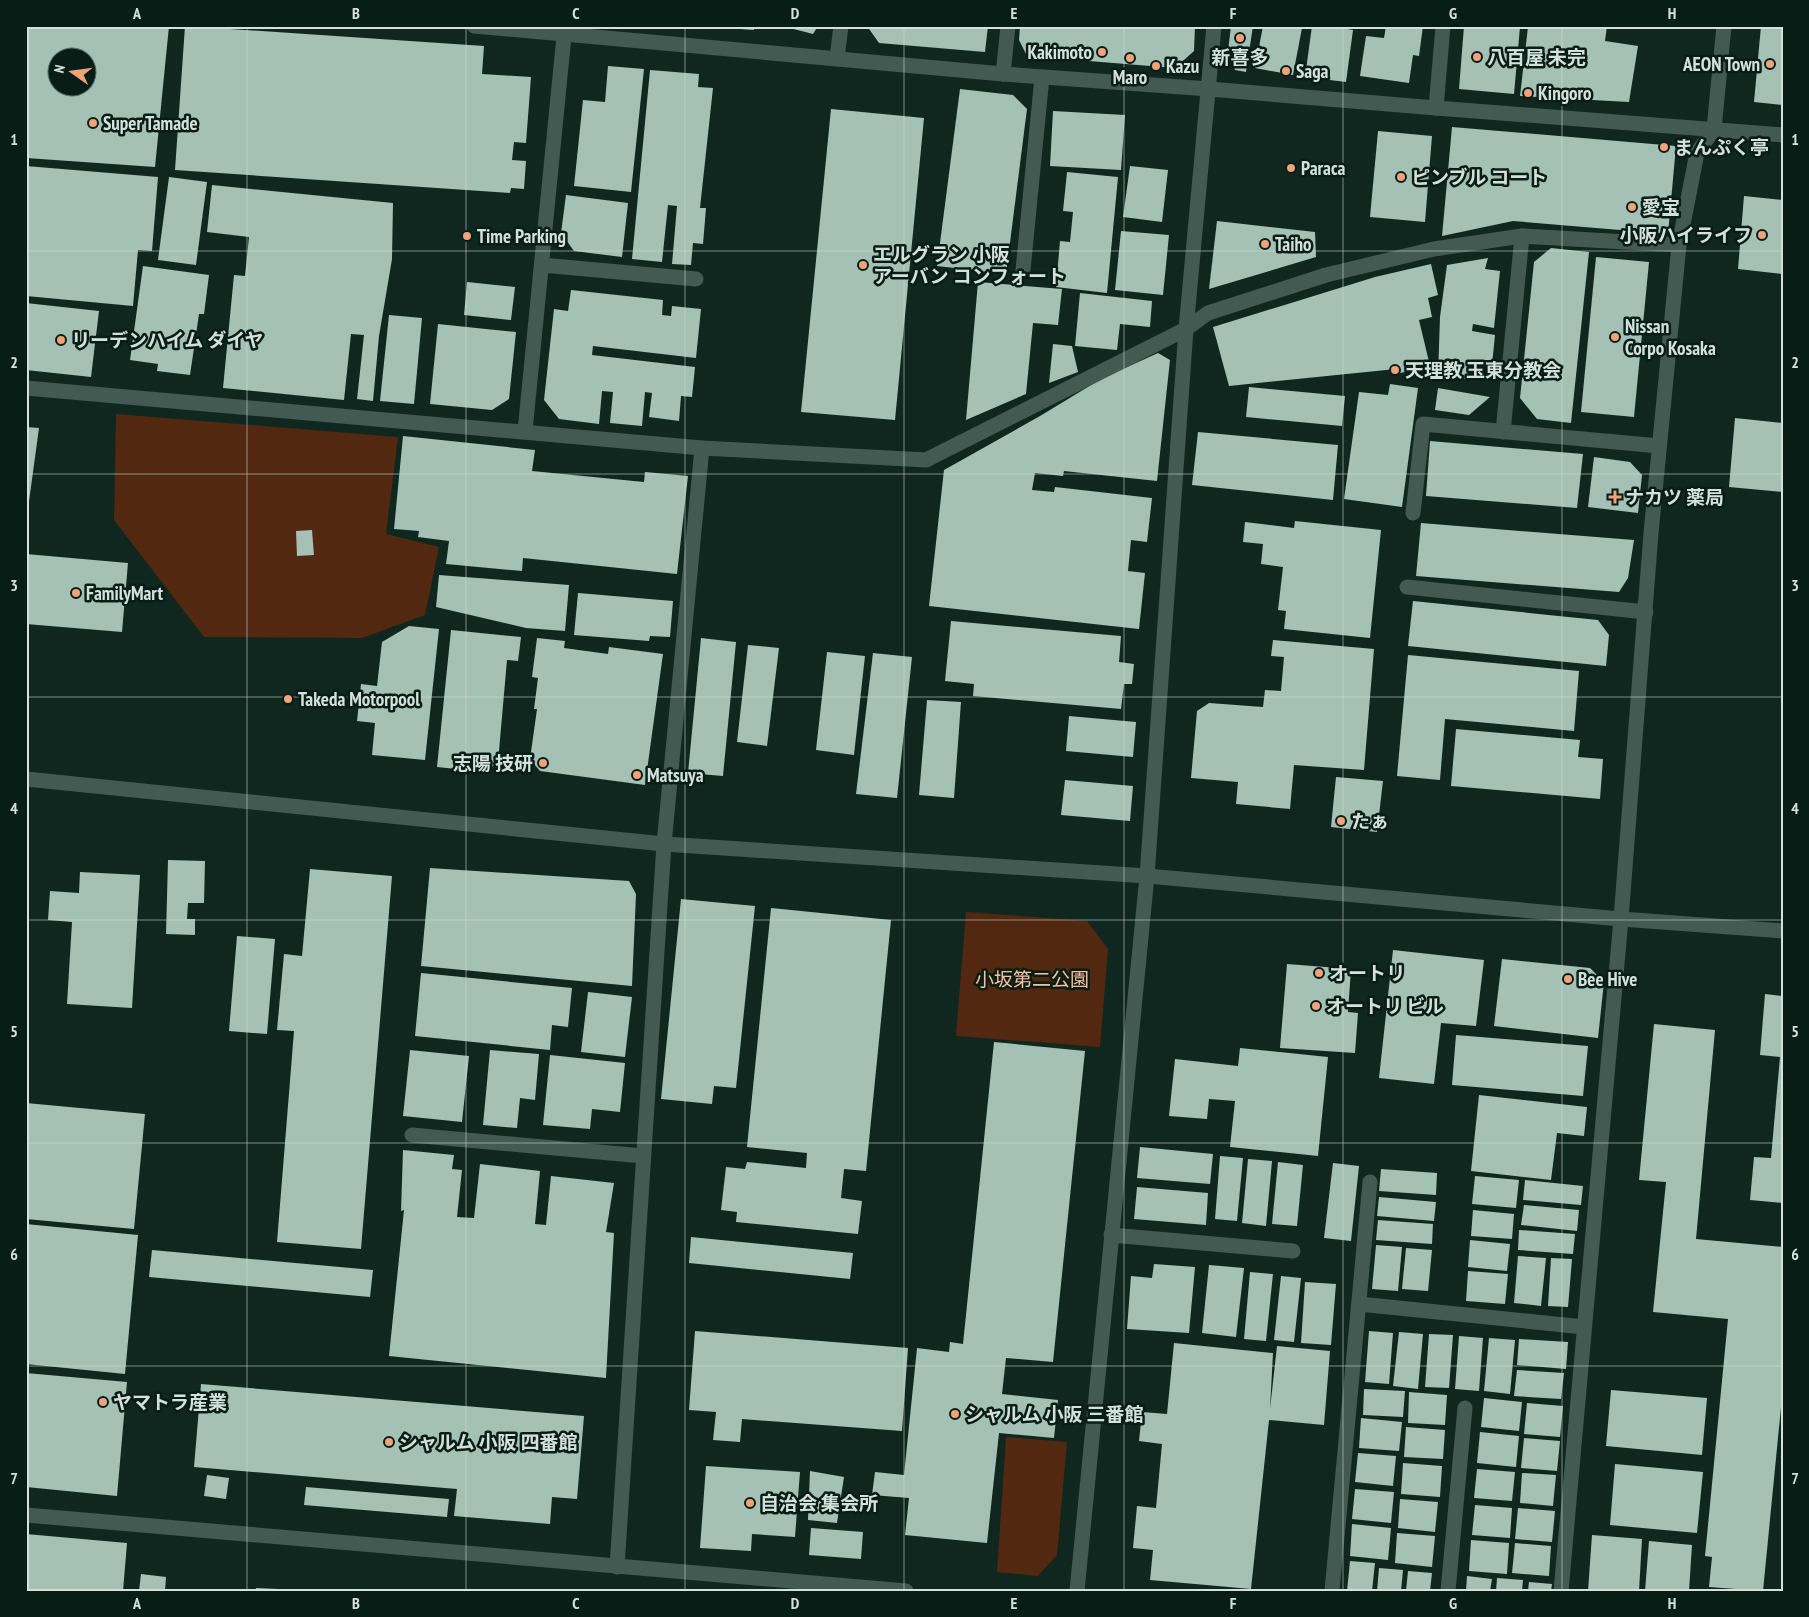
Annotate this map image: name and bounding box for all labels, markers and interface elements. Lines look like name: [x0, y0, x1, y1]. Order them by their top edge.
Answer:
text: A: [132, 3, 142, 23]
text: B: [352, 3, 360, 23]
text: C: [572, 3, 580, 23]
text: D: [791, 3, 800, 23]
text: E: [1011, 3, 1018, 23]
text: F: [1230, 3, 1237, 23]
text: G: [1449, 3, 1457, 23]
text: H: [1668, 3, 1676, 23]
marker: 新喜多: [1234, 32, 1246, 44]
place label: Kakimoto: [1027, 40, 1092, 64]
place label: 新喜多: [1211, 45, 1269, 69]
place label: 八百屋 未完: [1487, 45, 1586, 69]
marker: Kakimoto: [1096, 46, 1108, 58]
north arrow: [48, 48, 98, 98]
marker: 八百屋 未完: [1471, 51, 1483, 63]
marker: Maro: [1124, 52, 1136, 64]
place label: AEON Town: [1682, 52, 1760, 76]
place label: Kazu: [1166, 54, 1199, 78]
marker: AEON Town: [1764, 58, 1776, 70]
place label: Saga: [1296, 59, 1329, 83]
marker: Kazu: [1150, 60, 1162, 72]
text: N: [50, 63, 69, 75]
place label: Maro: [1113, 65, 1147, 89]
marker: Saga: [1280, 65, 1292, 77]
place label: Kingoro: [1538, 81, 1592, 105]
marker: Kingoro: [1522, 87, 1534, 99]
place label: Super Tamade: [103, 111, 198, 135]
marker: Super Tamade: [87, 117, 99, 129]
text: 1: [10, 129, 18, 149]
text: 1: [1791, 129, 1799, 149]
place label: まんぷく亭: [1674, 135, 1769, 159]
marker: まんぷく亭: [1658, 141, 1670, 153]
place label: Paraca: [1301, 156, 1346, 180]
marker: Paraca: [1285, 162, 1297, 174]
place label: ピンブル コート: [1411, 165, 1547, 189]
marker: ピンブル コート: [1395, 171, 1407, 183]
place label: 愛宝: [1642, 195, 1680, 219]
marker: 愛宝: [1626, 201, 1638, 213]
place label: 小阪ハイライフ: [1619, 223, 1752, 247]
place label: Time Parking: [477, 224, 566, 248]
marker: 小阪ハイライフ: [1756, 229, 1768, 241]
marker: Time Parking: [461, 230, 473, 242]
place label: Taiho: [1275, 232, 1311, 256]
marker: Taiho: [1259, 238, 1271, 250]
place label: エルグラン 小阪 アーバン コンフォート: [873, 242, 1066, 288]
marker: エルグラン 小阪 アーバン コンフォート: [857, 259, 869, 271]
place label: Nissan Corpo Kosaka: [1625, 314, 1716, 360]
place label: リーデンハイム ダイヤ: [71, 328, 264, 352]
marker: Nissan Corpo Kosaka: [1609, 331, 1621, 343]
marker: リーデンハイム ダイヤ: [55, 334, 67, 346]
text: 2: [10, 352, 18, 372]
text: 2: [1791, 352, 1799, 372]
place label: 天理教 玉東分教会: [1405, 358, 1561, 382]
marker: 天理教 玉東分教会: [1389, 364, 1401, 376]
place label: ナカツ 薬局: [1625, 485, 1724, 509]
marker: ナカツ 薬局: [1609, 491, 1621, 503]
text: 3: [10, 575, 18, 595]
text: 3: [1791, 575, 1799, 595]
place label: FamilyMart: [86, 581, 163, 605]
marker: FamilyMart: [70, 587, 82, 599]
place label: Takeda Motorpool: [298, 687, 420, 711]
marker: Takeda Motorpool: [282, 693, 294, 705]
place label: 志陽 技研: [453, 751, 533, 775]
marker: 志陽 技研: [537, 757, 549, 769]
place label: Matsuya: [647, 763, 704, 787]
marker: Matsuya: [631, 769, 643, 781]
text: 4: [10, 798, 18, 818]
text: 4: [1791, 798, 1799, 818]
place label: たぁ: [1351, 809, 1389, 833]
marker: たぁ: [1335, 815, 1347, 827]
place label: オートリ: [1329, 961, 1405, 985]
park label: 小坂第二公園: [975, 967, 1089, 991]
marker: オートリ: [1313, 967, 1325, 979]
place label: Bee Hive: [1578, 967, 1637, 991]
marker: Bee Hive: [1562, 973, 1574, 985]
place label: オートリ ビル: [1326, 994, 1444, 1018]
marker: オートリ ビル: [1310, 1000, 1322, 1012]
text: 5: [10, 1021, 18, 1041]
text: 5: [1791, 1021, 1799, 1041]
text: 6: [10, 1244, 18, 1264]
text: 6: [1791, 1244, 1799, 1264]
place label: ヤマトラ産業: [113, 1390, 227, 1414]
marker: ヤマトラ産業: [97, 1396, 109, 1408]
place label: シャルム 小阪 三番館: [965, 1402, 1143, 1426]
marker: シャルム 小阪 三番館: [949, 1408, 961, 1420]
place label: シャルム 小阪 四番館: [399, 1430, 577, 1454]
marker: シャルム 小阪 四番館: [383, 1436, 395, 1448]
text: 7: [10, 1468, 18, 1488]
text: 7: [1791, 1468, 1799, 1488]
place label: 自治会 集会所: [760, 1491, 878, 1515]
marker: 自治会 集会所: [744, 1497, 756, 1509]
text: A: [132, 1593, 142, 1613]
text: B: [352, 1593, 360, 1613]
text: C: [572, 1593, 580, 1613]
text: D: [791, 1593, 800, 1613]
text: E: [1011, 1593, 1018, 1613]
text: F: [1230, 1593, 1237, 1613]
text: G: [1449, 1593, 1457, 1613]
text: H: [1668, 1593, 1676, 1613]

